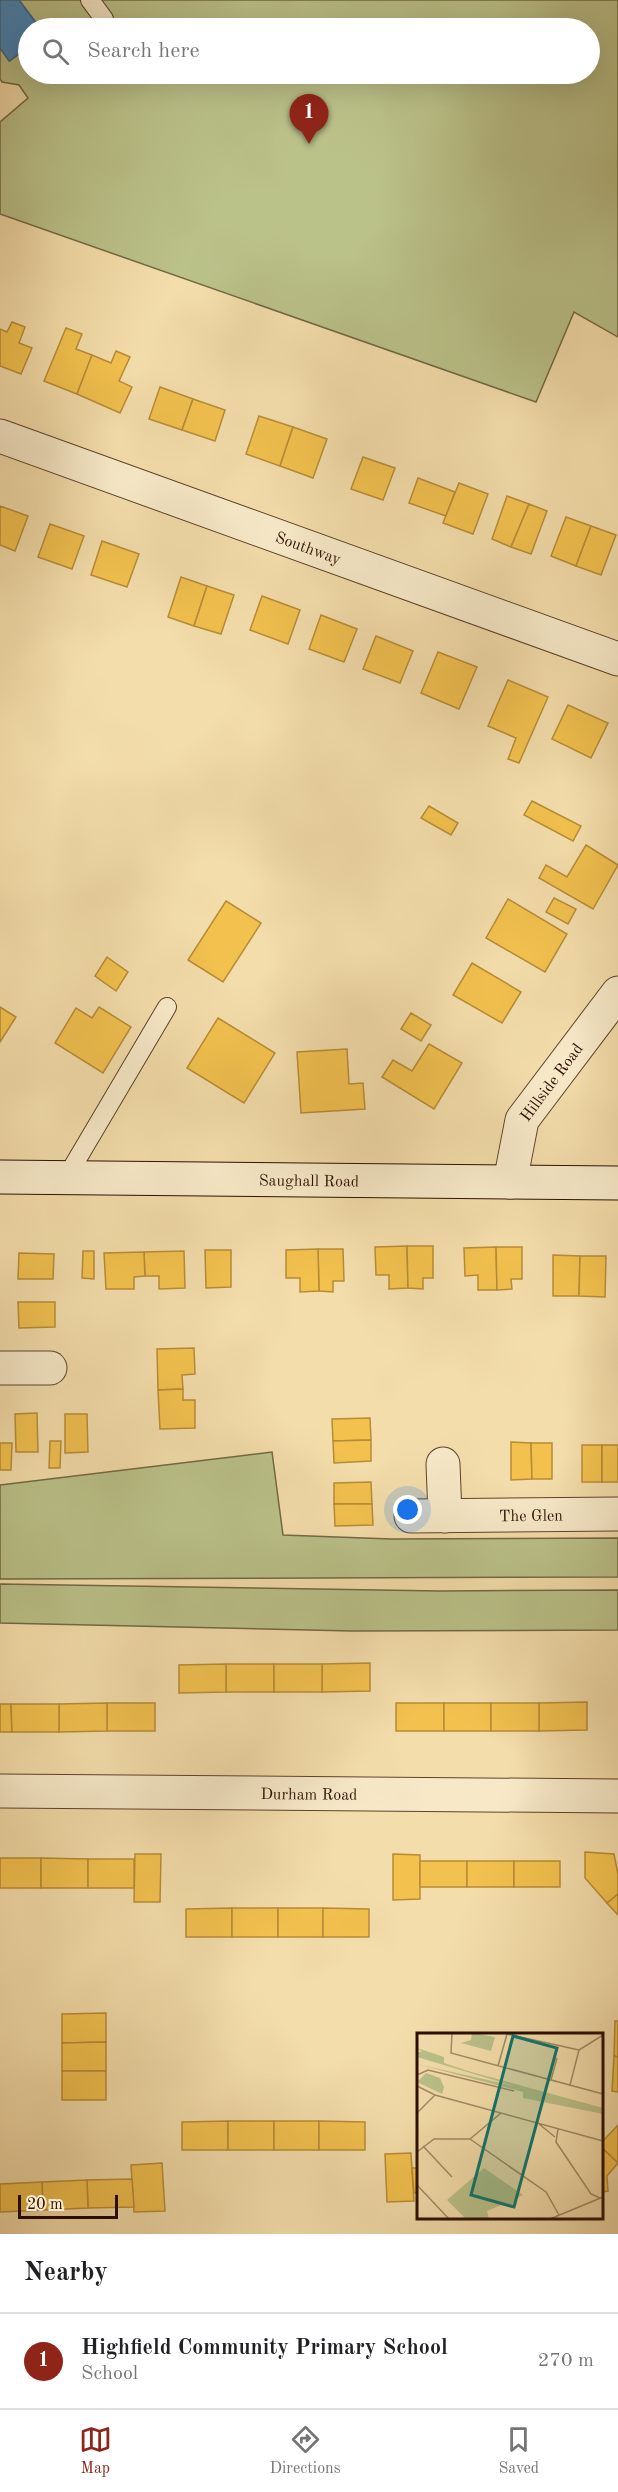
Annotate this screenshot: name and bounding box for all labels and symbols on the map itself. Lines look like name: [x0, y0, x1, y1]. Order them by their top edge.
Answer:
pin: 1: [290, 94, 328, 144]
street label: Southway: [273, 530, 343, 569]
street label: Hillside Road: [518, 1041, 587, 1125]
street label: Saughall Road: [259, 1174, 359, 1190]
your location: [393, 1495, 422, 1524]
street label: The Glen: [499, 1509, 563, 1525]
street label: Durham Road: [260, 1787, 358, 1804]
inset map: [417, 2033, 603, 2219]
scale bar: [18, 2192, 118, 2220]

